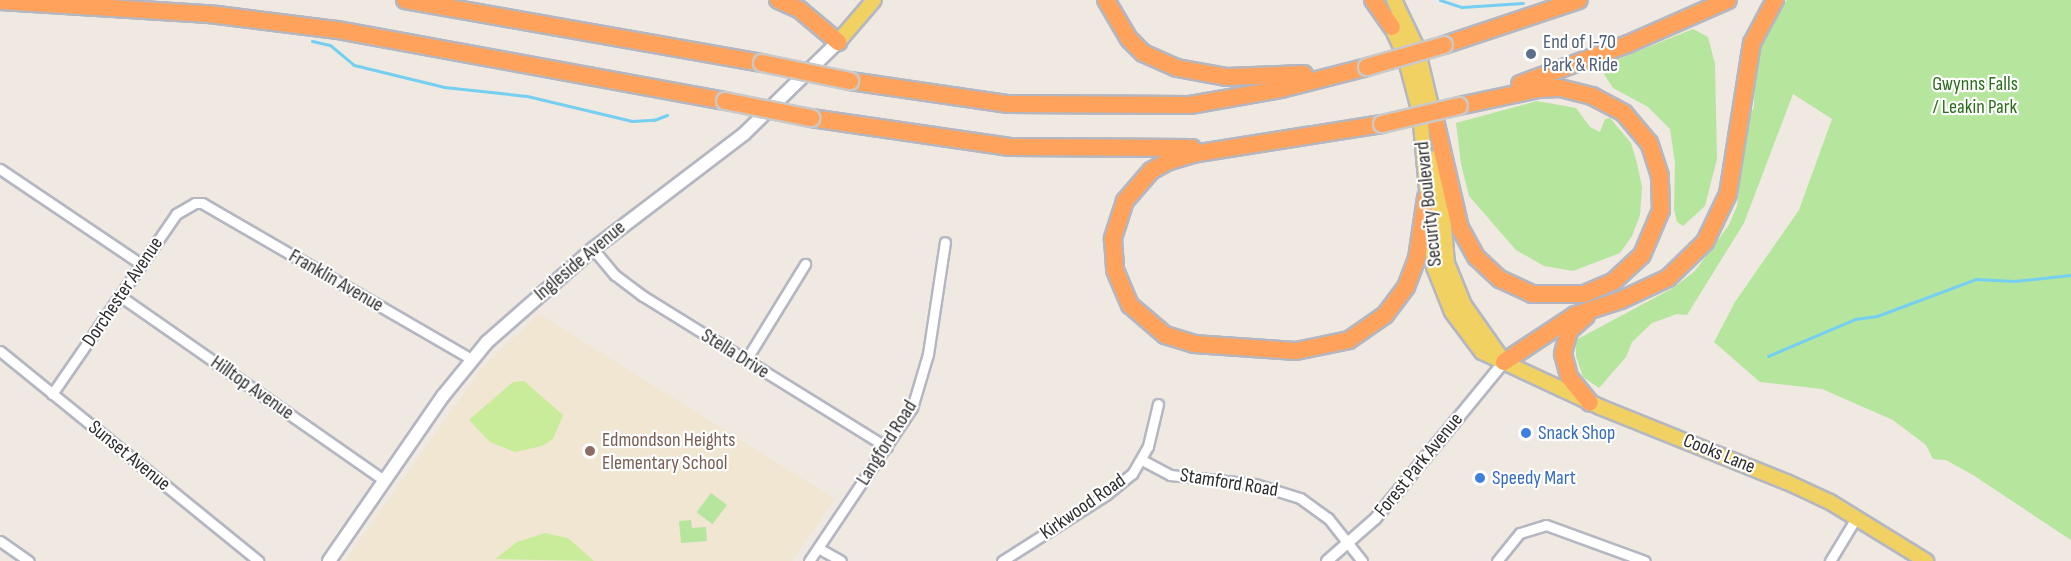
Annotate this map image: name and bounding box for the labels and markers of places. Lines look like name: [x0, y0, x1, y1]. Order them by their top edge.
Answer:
place label: End of I-70 Park & Ride: [1543, 30, 1618, 77]
marker: End of I-70 Park & Ride: [1524, 47, 1538, 61]
place label: Snack Shop: [1538, 421, 1615, 445]
marker: Snack Shop: [1519, 426, 1533, 440]
place label: Edmondson Heights Elementary School: [602, 428, 735, 475]
marker: Edmondson Heights Elementary School: [583, 444, 597, 458]
place label: Speedy Mart: [1492, 466, 1576, 490]
marker: Speedy Mart: [1473, 471, 1487, 485]

